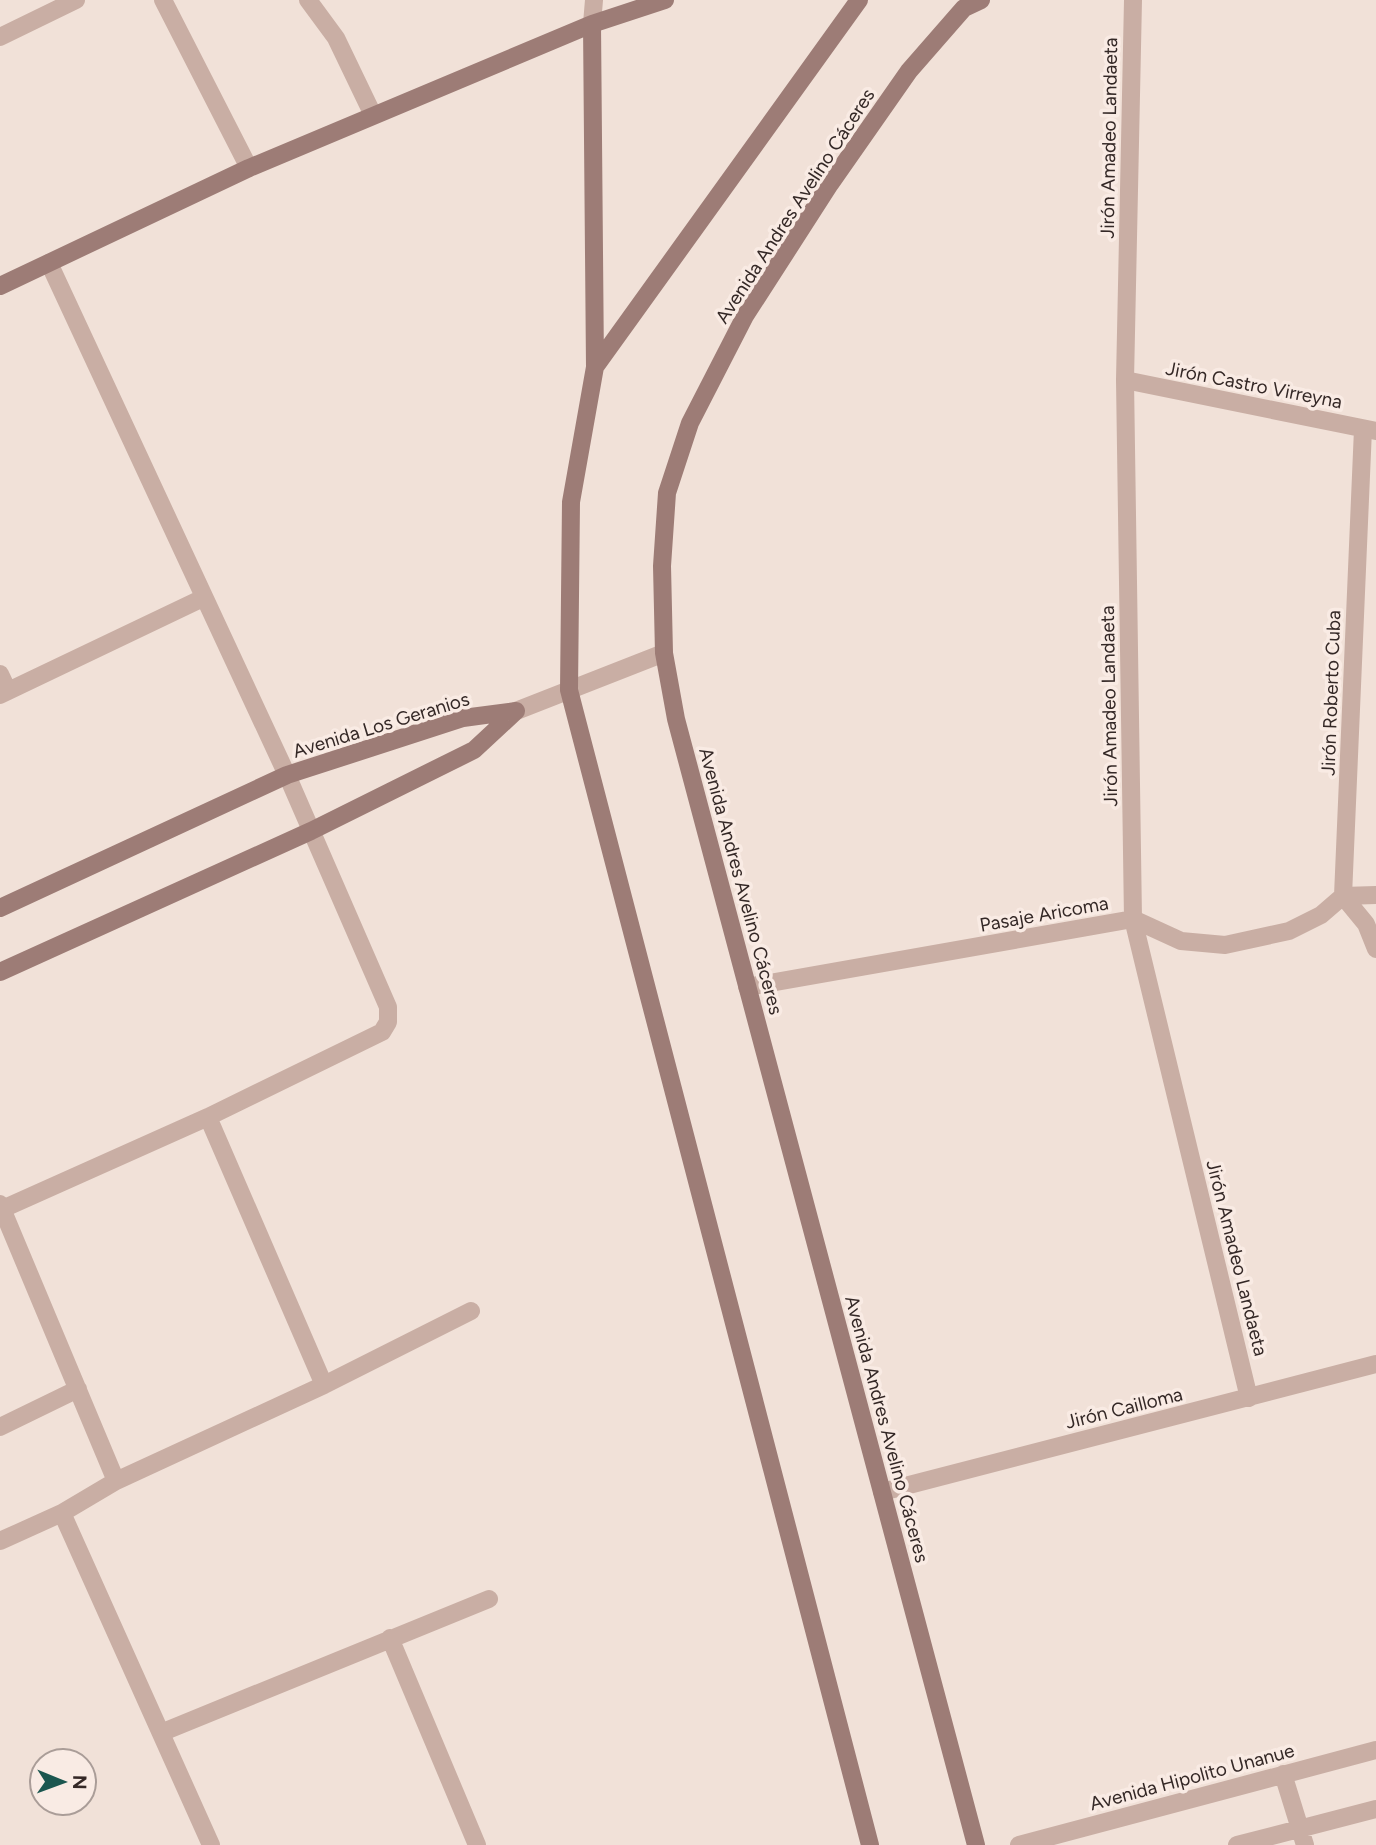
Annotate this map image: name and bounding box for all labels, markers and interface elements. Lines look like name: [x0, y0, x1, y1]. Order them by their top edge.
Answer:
street label: Jirón Amadeo Landaeta: [1096, 37, 1122, 239]
street label: Avenida Andres Avelino Cáceres: [710, 84, 880, 328]
street label: Jirón Castro Virreyna: [1164, 357, 1344, 413]
street label: Jirón Amadeo Landaeta: [1096, 605, 1122, 807]
street label: Jirón Roberto Cuba: [1317, 610, 1345, 776]
street label: Avenida Los Geranios: [290, 687, 472, 763]
street label: Avenida Andres Avelino Cáceres: [694, 745, 788, 1017]
street label: Pasaje Aricoma: [978, 891, 1110, 937]
street label: Jirón Amadeo Landaeta: [1202, 1158, 1272, 1358]
street label: Avenida Andres Avelino Cáceres: [840, 1293, 934, 1565]
street label: Jirón Cailloma: [1063, 1382, 1185, 1434]
street label: Avenida Hipolito Unanue: [1087, 1739, 1297, 1815]
north arrow: [28, 1747, 98, 1817]
text: N: [68, 1775, 91, 1790]

